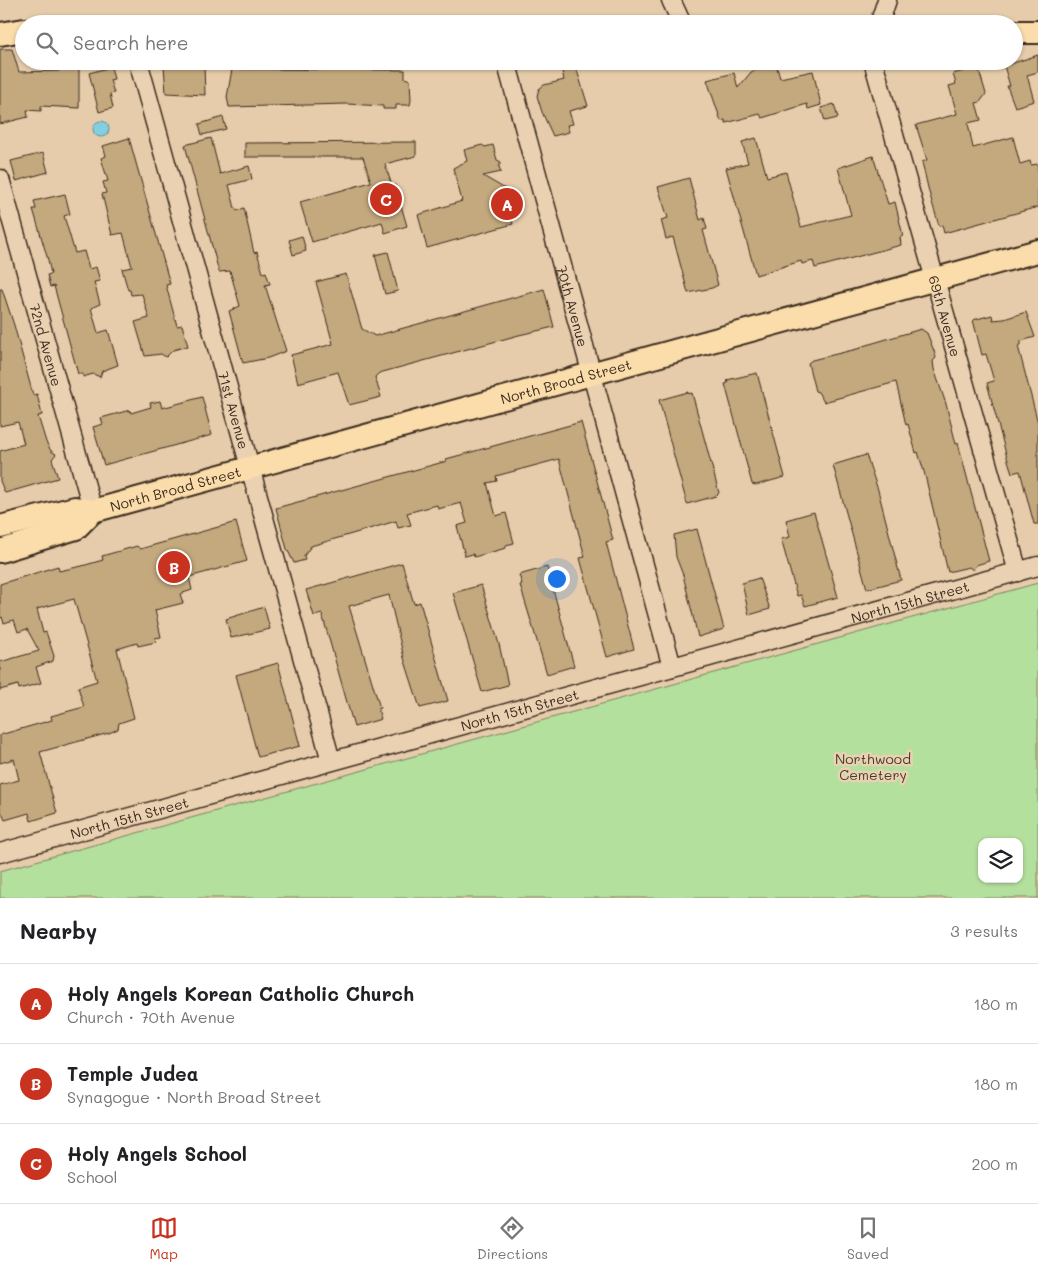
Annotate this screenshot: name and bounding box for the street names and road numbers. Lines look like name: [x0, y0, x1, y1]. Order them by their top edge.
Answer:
street label: 70th Avenue: [553, 263, 593, 349]
street label: 69th Avenue: [925, 273, 966, 359]
street label: 72nd Avenue: [26, 301, 67, 388]
street label: North Broad Street: [498, 354, 633, 408]
street label: 71st Avenue: [214, 369, 254, 451]
street label: North Broad Street: [108, 461, 243, 515]
street label: North 15th Street: [849, 576, 971, 627]
street label: North 15th Street: [458, 684, 581, 735]
street label: North 15th Street: [68, 792, 190, 843]

